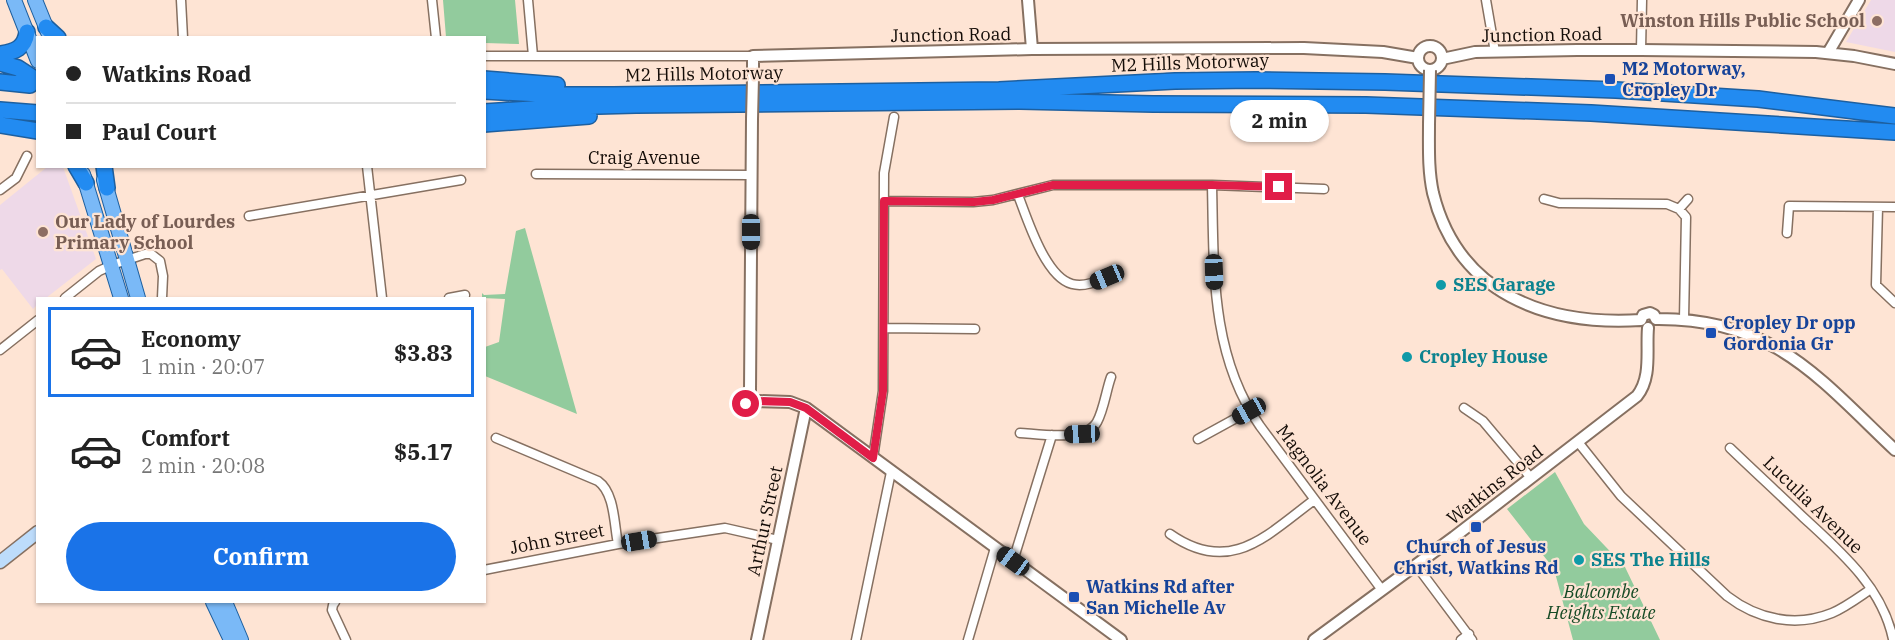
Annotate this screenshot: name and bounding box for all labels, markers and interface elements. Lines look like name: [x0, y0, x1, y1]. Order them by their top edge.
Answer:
place label: Winston Hills Public School: [1620, 9, 1865, 32]
marker: Winston Hills Public School: [1870, 14, 1884, 28]
street label: Junction Road: [890, 22, 1012, 47]
street label: Junction Road: [1481, 22, 1603, 47]
street label: M2 Hills Motorway: [1111, 48, 1270, 77]
place label: M2 Motorway, Cropley Dr: [1622, 57, 1746, 101]
text: Watkins Road: [102, 59, 251, 88]
street label: M2 Hills Motorway: [625, 61, 784, 86]
marker: M2 Motorway, Cropley Dr: [1603, 72, 1617, 86]
callout: 2 min: [1230, 100, 1328, 142]
text: 2 min: [1252, 107, 1308, 134]
text: Paul Court: [102, 117, 217, 146]
street label: Craig Avenue: [588, 146, 700, 169]
route end: [1265, 173, 1292, 200]
place label: Our Lady of Lourdes Primary School: [55, 210, 235, 254]
car: [742, 214, 760, 250]
marker: Our Lady of Lourdes Primary School: [36, 225, 50, 239]
car: [1204, 254, 1224, 290]
car: [1087, 262, 1127, 292]
place label: SES Garage: [1453, 273, 1555, 296]
marker: SES Garage: [1434, 278, 1448, 292]
place label: Cropley Dr opp Gordonia Gr: [1723, 311, 1856, 355]
text: Economy: [141, 324, 241, 353]
icon: car: [69, 325, 123, 379]
marker: Cropley Dr opp Gordonia Gr: [1704, 326, 1718, 340]
text: $3.83: [394, 338, 453, 367]
place label: Cropley House: [1419, 345, 1548, 368]
marker: Cropley House: [1400, 350, 1414, 364]
text: 1 min · 20:07: [141, 353, 265, 380]
route start: [732, 390, 759, 417]
car: [1229, 394, 1269, 428]
street label: Magnolia Avenue: [1272, 420, 1377, 550]
text: Comfort: [141, 423, 230, 452]
icon: car: [69, 424, 123, 478]
car: [1064, 424, 1100, 444]
text: $5.17: [394, 437, 453, 466]
street label: Watkins Road: [1442, 440, 1547, 529]
street label: Luculia Avenue: [1758, 451, 1868, 558]
text: 2 min · 20:08: [141, 452, 265, 479]
street label: Arthur Street: [742, 464, 787, 578]
street label: John Street: [508, 518, 606, 559]
marker: Church of Jesus Christ, Watkins Rd: [1469, 520, 1483, 534]
button: Confirm: [66, 522, 456, 591]
car: [620, 529, 658, 553]
place label: Church of Jesus Christ, Watkins Rd: [1393, 535, 1559, 579]
car: [993, 543, 1033, 579]
place label: SES The Hills: [1591, 548, 1710, 571]
marker: SES The Hills: [1572, 553, 1586, 567]
place label: Watkins Rd after San Michelle Av: [1086, 575, 1235, 619]
park label: Balcombe Heights Estate: [1545, 580, 1656, 624]
marker: Watkins Rd after San Michelle Av: [1067, 590, 1081, 604]

